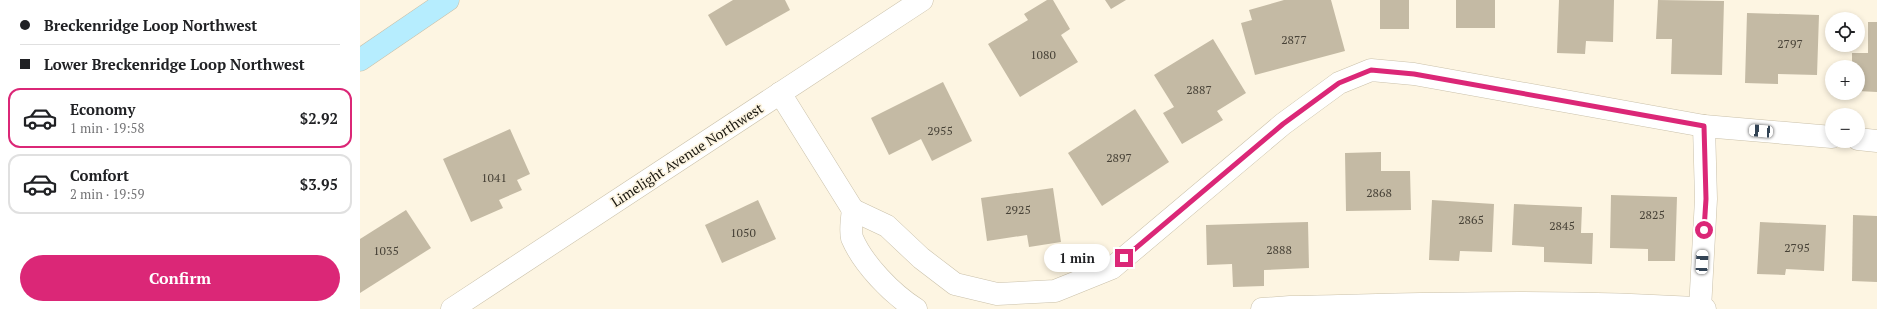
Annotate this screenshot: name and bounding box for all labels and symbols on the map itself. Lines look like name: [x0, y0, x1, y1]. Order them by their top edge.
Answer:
house number: 2877: [1281, 32, 1307, 47]
house number: 2797: [1777, 36, 1803, 51]
house number: 1080: [1030, 47, 1056, 62]
house number: 2887: [1186, 82, 1212, 97]
street label: Limelight Avenue Northwest: [607, 98, 767, 211]
house number: 2955: [927, 123, 953, 138]
car: [1749, 124, 1773, 138]
house number: 2897: [1106, 150, 1132, 165]
house number: 1041: [481, 170, 507, 185]
house number: 2868: [1366, 185, 1392, 200]
house number: 2925: [1005, 202, 1031, 217]
house number: 2825: [1639, 207, 1665, 222]
house number: 2865: [1458, 212, 1484, 227]
house number: 2845: [1549, 218, 1575, 233]
route start: [1695, 221, 1713, 239]
house number: 1050: [730, 225, 756, 240]
house number: 2795: [1784, 240, 1810, 255]
house number: 2888: [1266, 242, 1292, 257]
house number: 1035: [373, 243, 399, 258]
callout: 1 min: [1044, 244, 1110, 272]
route end: [1115, 249, 1133, 267]
car: [1695, 250, 1709, 274]

